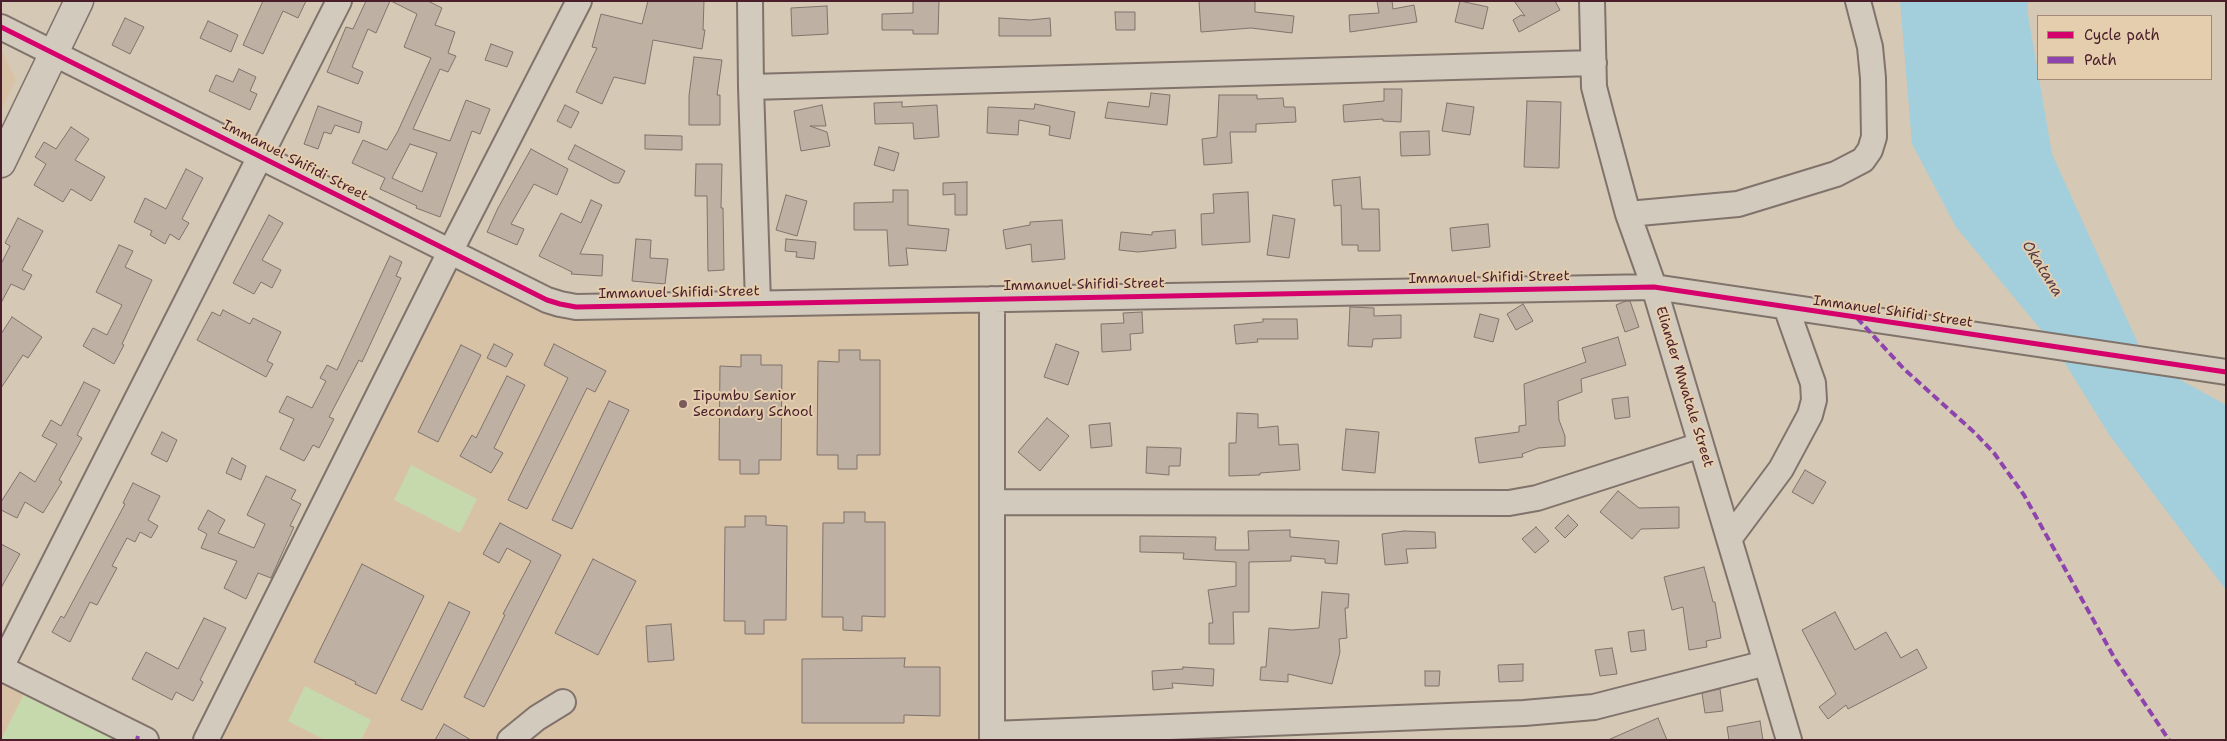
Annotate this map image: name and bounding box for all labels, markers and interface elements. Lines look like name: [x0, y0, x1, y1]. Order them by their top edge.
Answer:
legend: [2037, 15, 2212, 80]
text: Cycle path: [2084, 25, 2160, 45]
text: Path: [2084, 50, 2117, 70]
street label: Immanuel Shifidi Street: [219, 117, 371, 205]
water label: Okatana: [2018, 238, 2066, 300]
street label: Immanuel Shifidi Street: [1408, 268, 1570, 288]
street label: Immanuel Shifidi Street: [1003, 275, 1165, 295]
street label: Immanuel Shifidi Street: [598, 283, 760, 303]
street label: Immanuel Shifidi Street: [1812, 292, 1974, 332]
street label: Eliander Mwatale Street: [1651, 304, 1717, 470]
place label: Iipumbu Senior Secondary School: [693, 388, 813, 421]
marker: Iipumbu Senior Secondary School: [677, 398, 689, 410]

